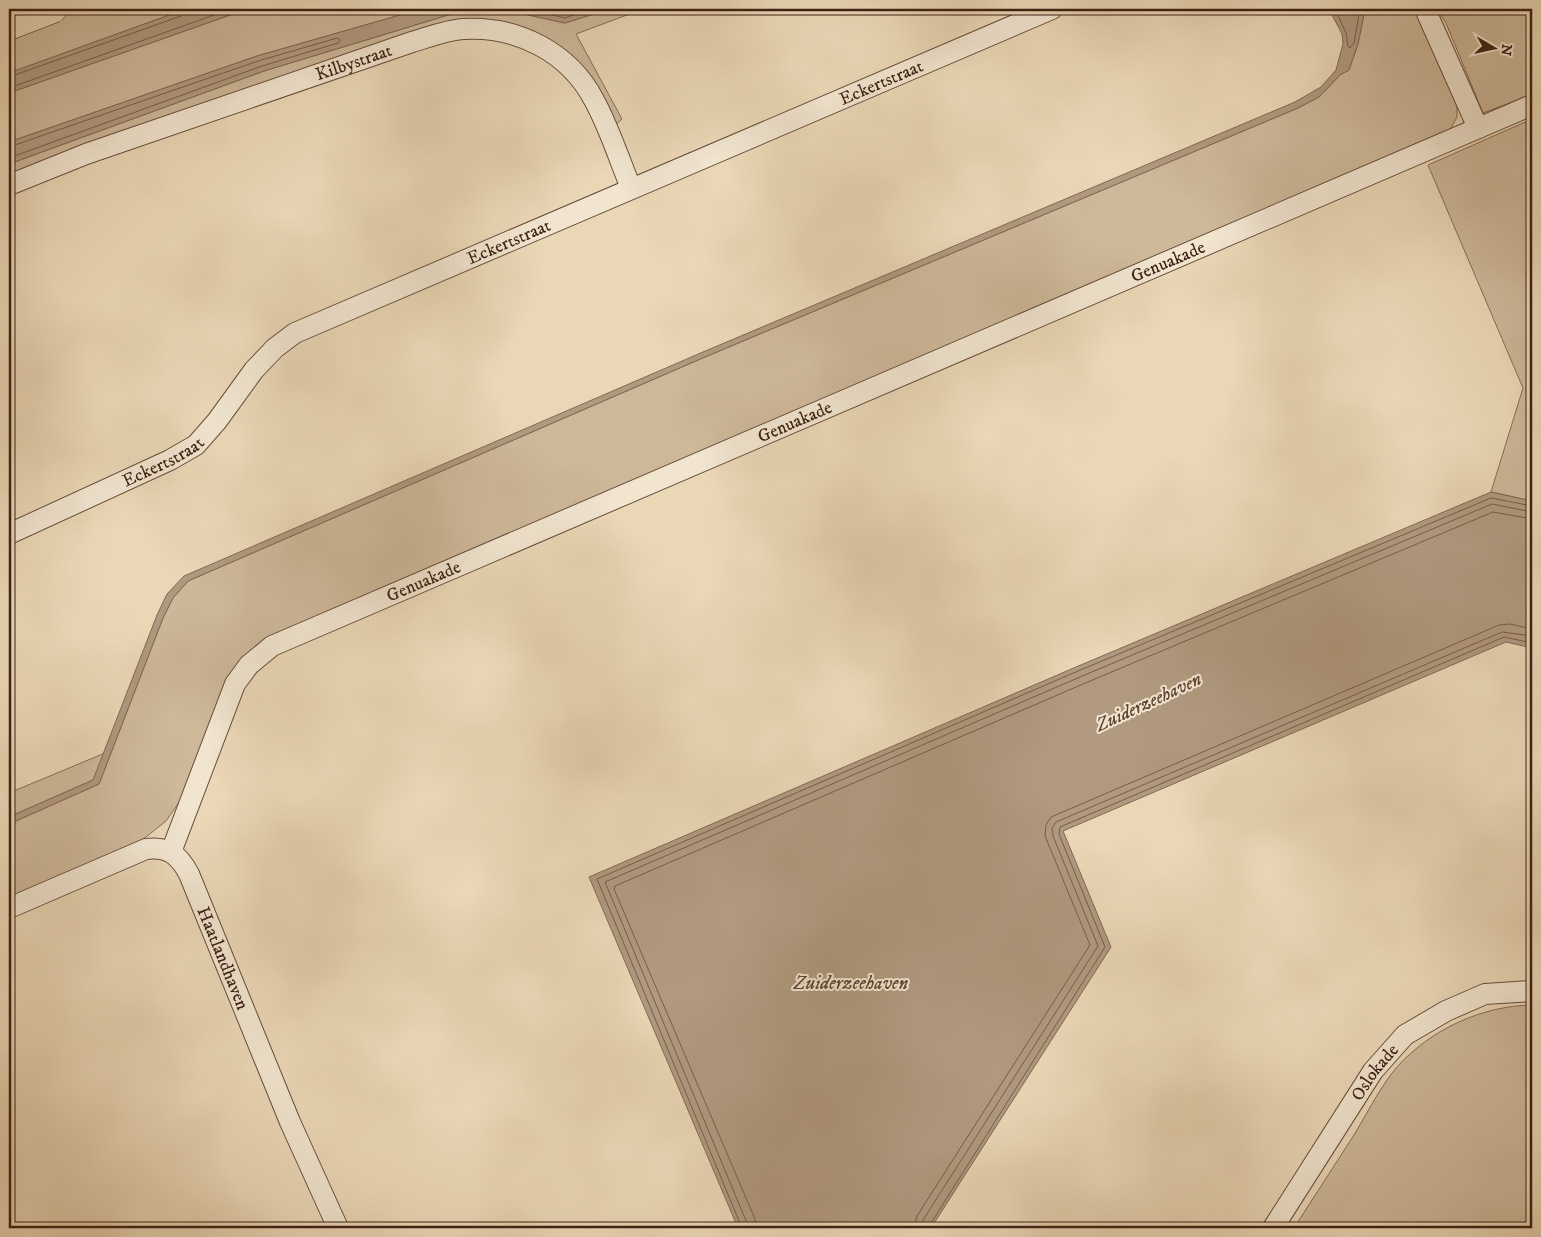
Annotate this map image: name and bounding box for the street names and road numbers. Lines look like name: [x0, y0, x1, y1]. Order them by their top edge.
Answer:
street label: Kilbystraat: [313, 40, 395, 86]
street label: Eckertstraat: [836, 55, 927, 111]
street label: Eckertstraat: [464, 215, 554, 270]
street label: Genuakade: [1128, 237, 1209, 288]
street label: Genuakade: [755, 397, 836, 448]
street label: Eckertstraat: [119, 433, 210, 492]
street label: Genuakade: [383, 556, 464, 608]
street label: Haatlandhaven: [192, 904, 253, 1014]
street label: Oslokade: [1347, 1040, 1404, 1105]

